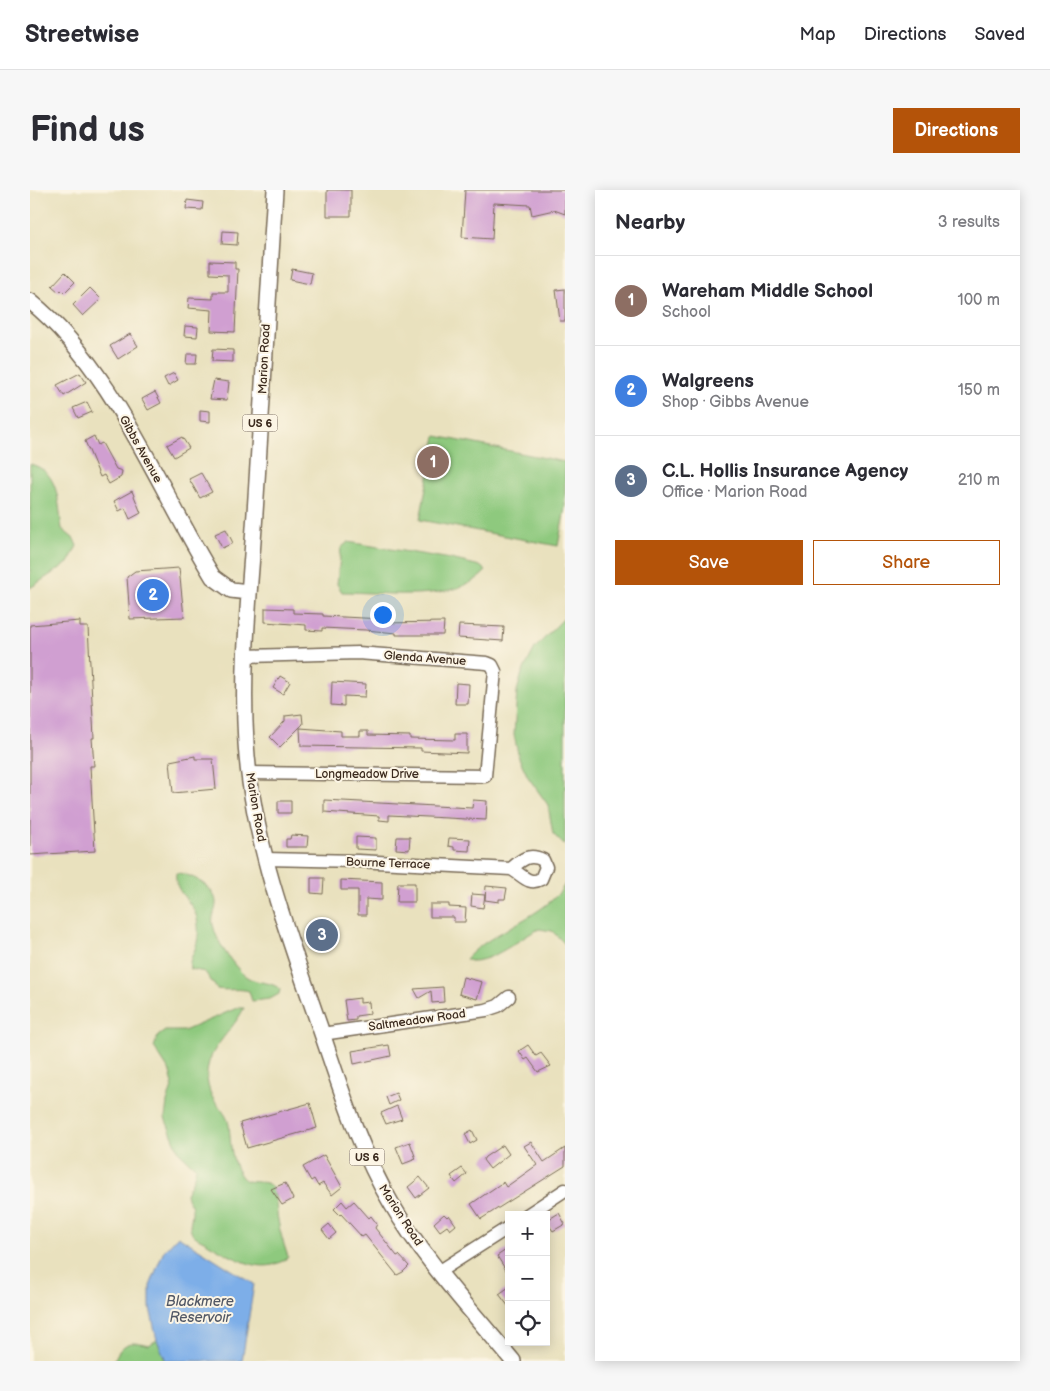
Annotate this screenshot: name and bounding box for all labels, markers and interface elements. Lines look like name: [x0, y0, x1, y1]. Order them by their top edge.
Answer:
text: Streetwise: [25, 20, 139, 49]
text: Map: [800, 24, 836, 45]
text: Directions: [864, 24, 946, 45]
text: Saved: [974, 24, 1025, 45]
button: Directions: [893, 108, 1020, 153]
text: Find us: [30, 109, 145, 152]
text: Nearby: [615, 210, 685, 235]
text: 3 results: [938, 213, 1000, 232]
text: Wareham Middle School: [662, 280, 873, 303]
text: 1: [628, 291, 634, 310]
text: 100 m: [957, 291, 1000, 310]
text: School: [662, 303, 711, 322]
street label: Marion Road: [255, 323, 274, 394]
text: Walgreens: [662, 370, 754, 393]
text: 2: [626, 381, 636, 400]
text: 150 m: [958, 381, 1000, 400]
text: Shop · Gibbs Avenue: [662, 393, 809, 412]
street label: Gibbs Avenue: [116, 413, 165, 486]
road number: US 6: [242, 414, 278, 432]
pin: 1: [417, 443, 449, 481]
text: C.L. Hollis Insurance Agency: [662, 460, 908, 483]
text: 3: [626, 471, 636, 490]
text: 210 m: [958, 471, 1000, 490]
text: Office · Marion Road: [662, 483, 808, 502]
button: Save: [615, 540, 803, 585]
button: Share: [813, 540, 1000, 585]
pin: 2: [137, 576, 169, 614]
your location: [370, 602, 396, 628]
street label: Glenda Avenue: [383, 648, 467, 669]
street label: Longmeadow Drive: [315, 767, 419, 782]
street label: Marion Road: [242, 771, 269, 843]
street label: Bourne Terrace: [346, 855, 430, 872]
pin: 3: [306, 916, 338, 954]
street label: Saltmeadow Road: [367, 1006, 467, 1035]
road number: US 6: [350, 1149, 384, 1166]
street label: Marion Road: [375, 1182, 426, 1249]
map controls: [505, 1211, 550, 1346]
button: +: [505, 1211, 550, 1256]
button: −: [505, 1256, 550, 1301]
water label: Blackmere Reservoir: [166, 1293, 234, 1326]
button: locate: [505, 1301, 550, 1346]

